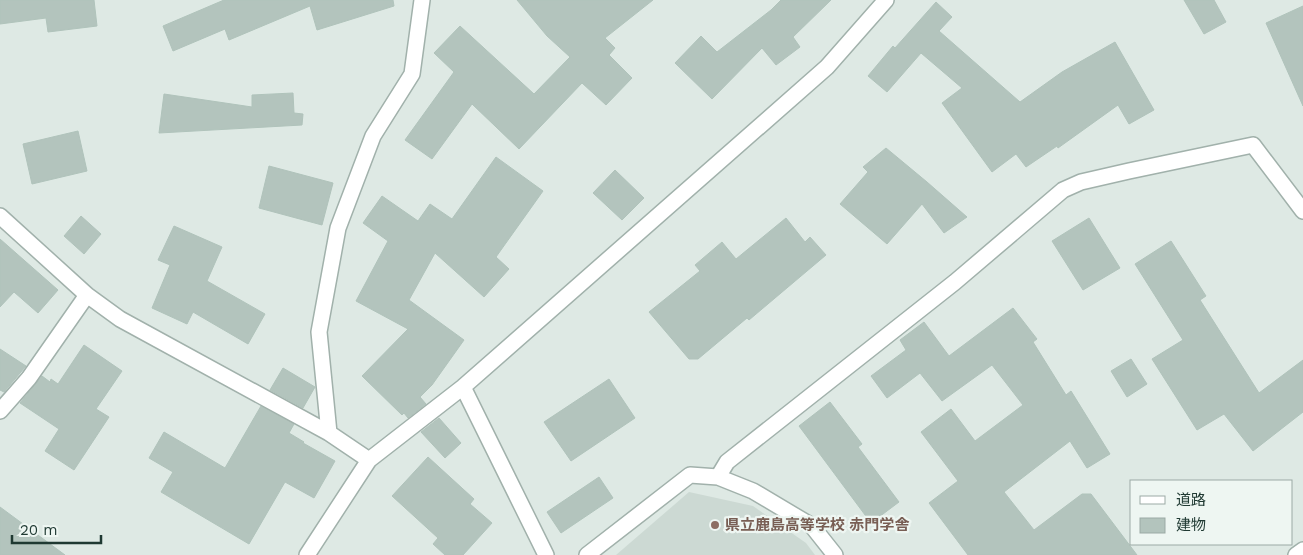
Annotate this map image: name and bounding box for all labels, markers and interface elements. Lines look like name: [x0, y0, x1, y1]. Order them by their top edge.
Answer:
legend: [1130, 480, 1293, 545]
text: 道路: [1176, 491, 1206, 509]
scale bar: [12, 512, 101, 544]
place label: 県立鹿島高等学校 赤門学舎: [725, 516, 910, 534]
text: 建物: [1176, 516, 1206, 534]
marker: 県立鹿島高等学校 赤門学舎: [709, 519, 721, 531]
text: 20 m: [20, 521, 58, 539]

